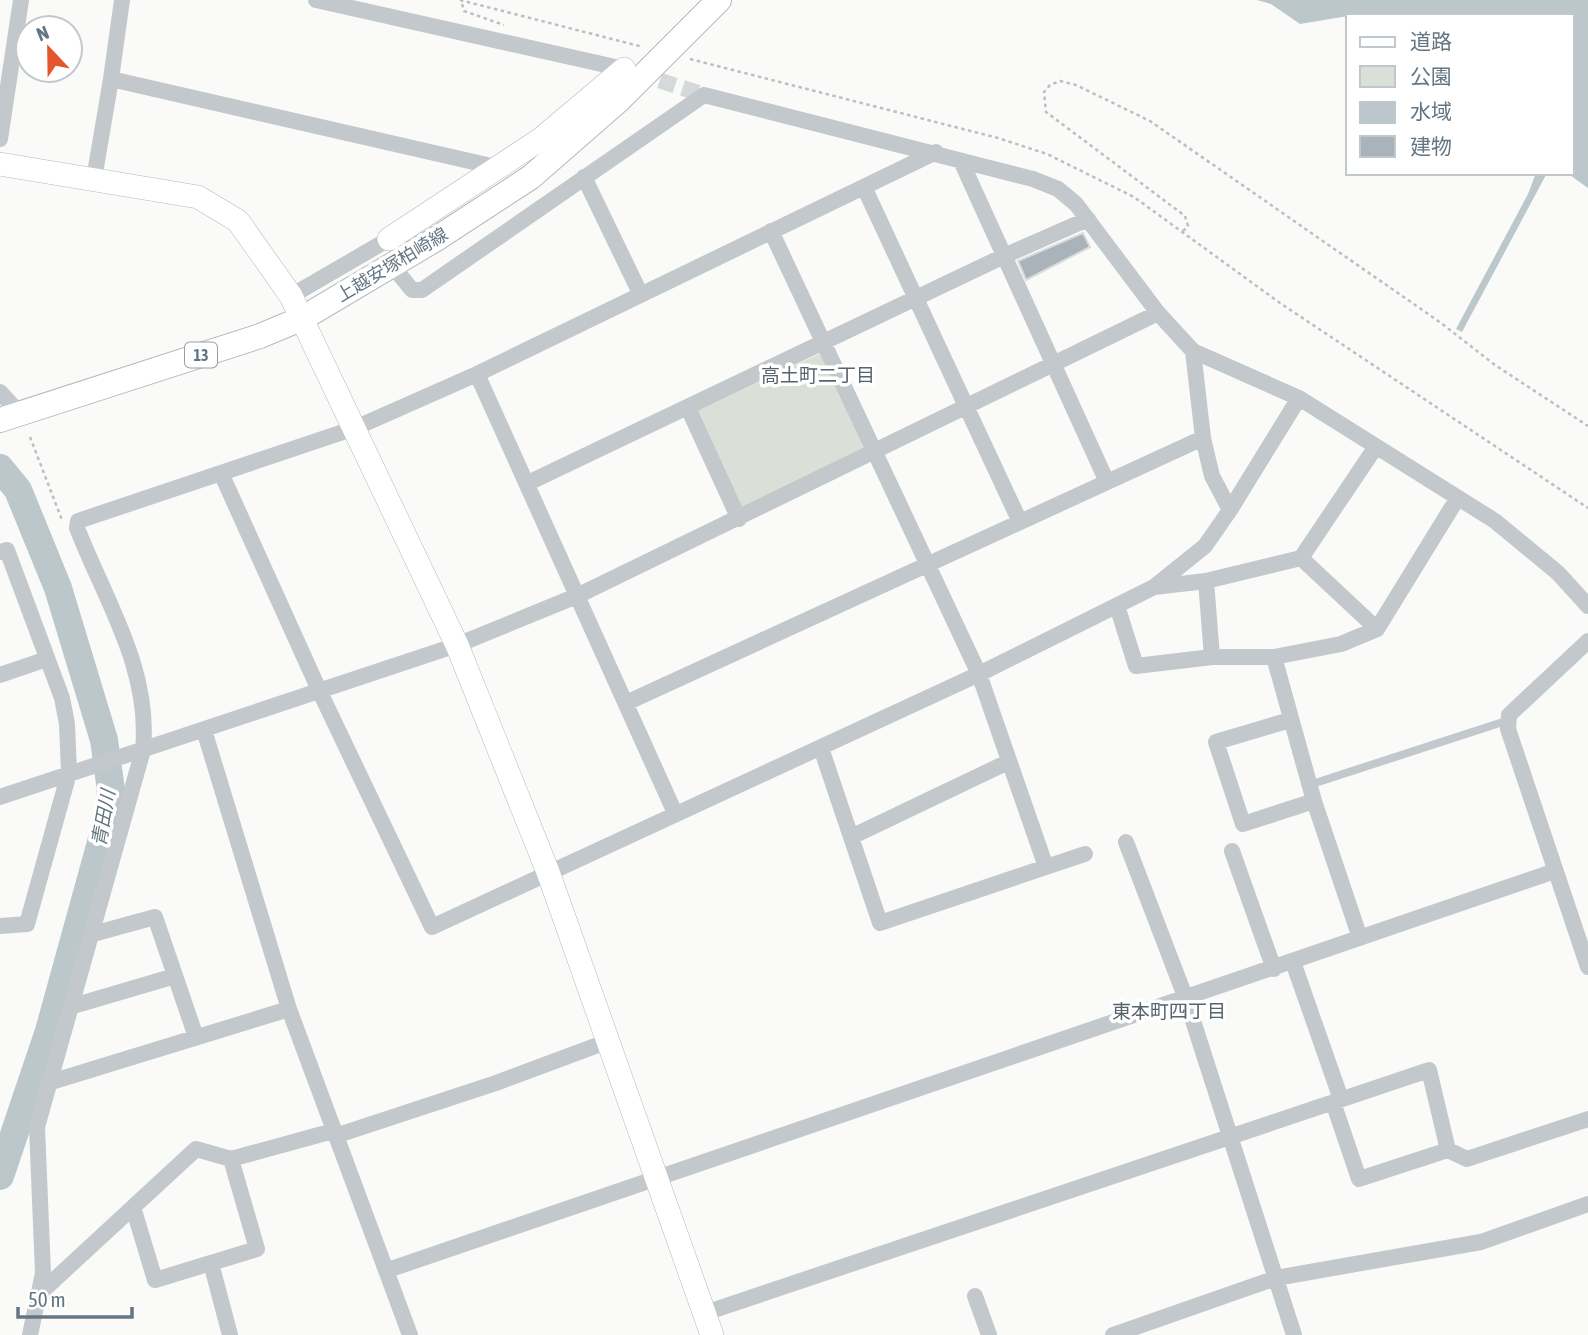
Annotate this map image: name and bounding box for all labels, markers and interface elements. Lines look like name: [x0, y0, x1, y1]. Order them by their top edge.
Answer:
north arrow: [14, 14, 84, 84]
legend: [1346, 14, 1574, 175]
text: N: [33, 21, 52, 46]
text: 道路: [1410, 29, 1452, 53]
text: 公園: [1410, 64, 1452, 88]
text: 水域: [1410, 99, 1452, 123]
text: 建物: [1410, 134, 1452, 158]
street label: 上越安塚柏崎線: [332, 223, 451, 306]
road number: 13: [185, 342, 217, 368]
district label: 高土町二丁目: [761, 364, 875, 386]
water label: 青田川: [87, 786, 119, 848]
district label: 東本町四丁目: [1112, 1000, 1226, 1022]
scale bar: [18, 1276, 131, 1320]
text: 50 m: [28, 1287, 66, 1311]

